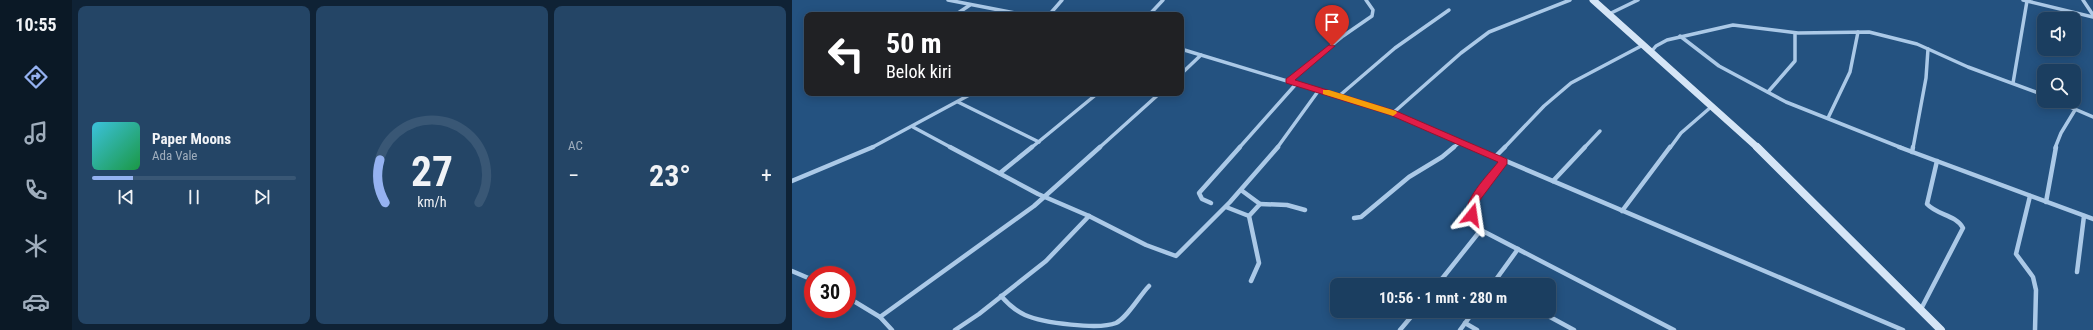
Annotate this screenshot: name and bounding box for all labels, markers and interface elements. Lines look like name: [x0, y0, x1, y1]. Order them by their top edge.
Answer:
pin: [1315, 5, 1349, 46]
icon: arrive: [1321, 11, 1343, 33]
map controls: [2037, 12, 2081, 108]
button: sound: [2037, 12, 2081, 56]
text: 10:55: [15, 14, 57, 35]
text: 50 m: [886, 27, 942, 60]
icon: left: [820, 28, 872, 80]
text: Belok kiri: [886, 61, 952, 82]
icon: directions: [22, 63, 50, 91]
button: search: [2037, 64, 2081, 108]
icon: music: [22, 119, 50, 147]
text: Paper Moons: [152, 130, 231, 148]
text: AC: [568, 138, 583, 153]
text: 27: [411, 147, 453, 196]
text: Ada Vale: [152, 148, 197, 163]
text: 23°: [649, 158, 691, 193]
text: −: [568, 163, 579, 188]
text: +: [761, 163, 772, 188]
icon: phone: [22, 176, 50, 204]
icon: previous: [115, 186, 137, 208]
icon: pause: [183, 186, 205, 208]
icon: next: [251, 186, 273, 208]
text: km/h: [417, 194, 447, 210]
position arrow: [1451, 194, 1493, 236]
icon: climate: [22, 232, 50, 260]
speed limit sign: 30: [804, 266, 856, 318]
icon: car: [22, 288, 50, 316]
text: 10:56 · 1 mnt · 280 m: [1379, 289, 1507, 307]

